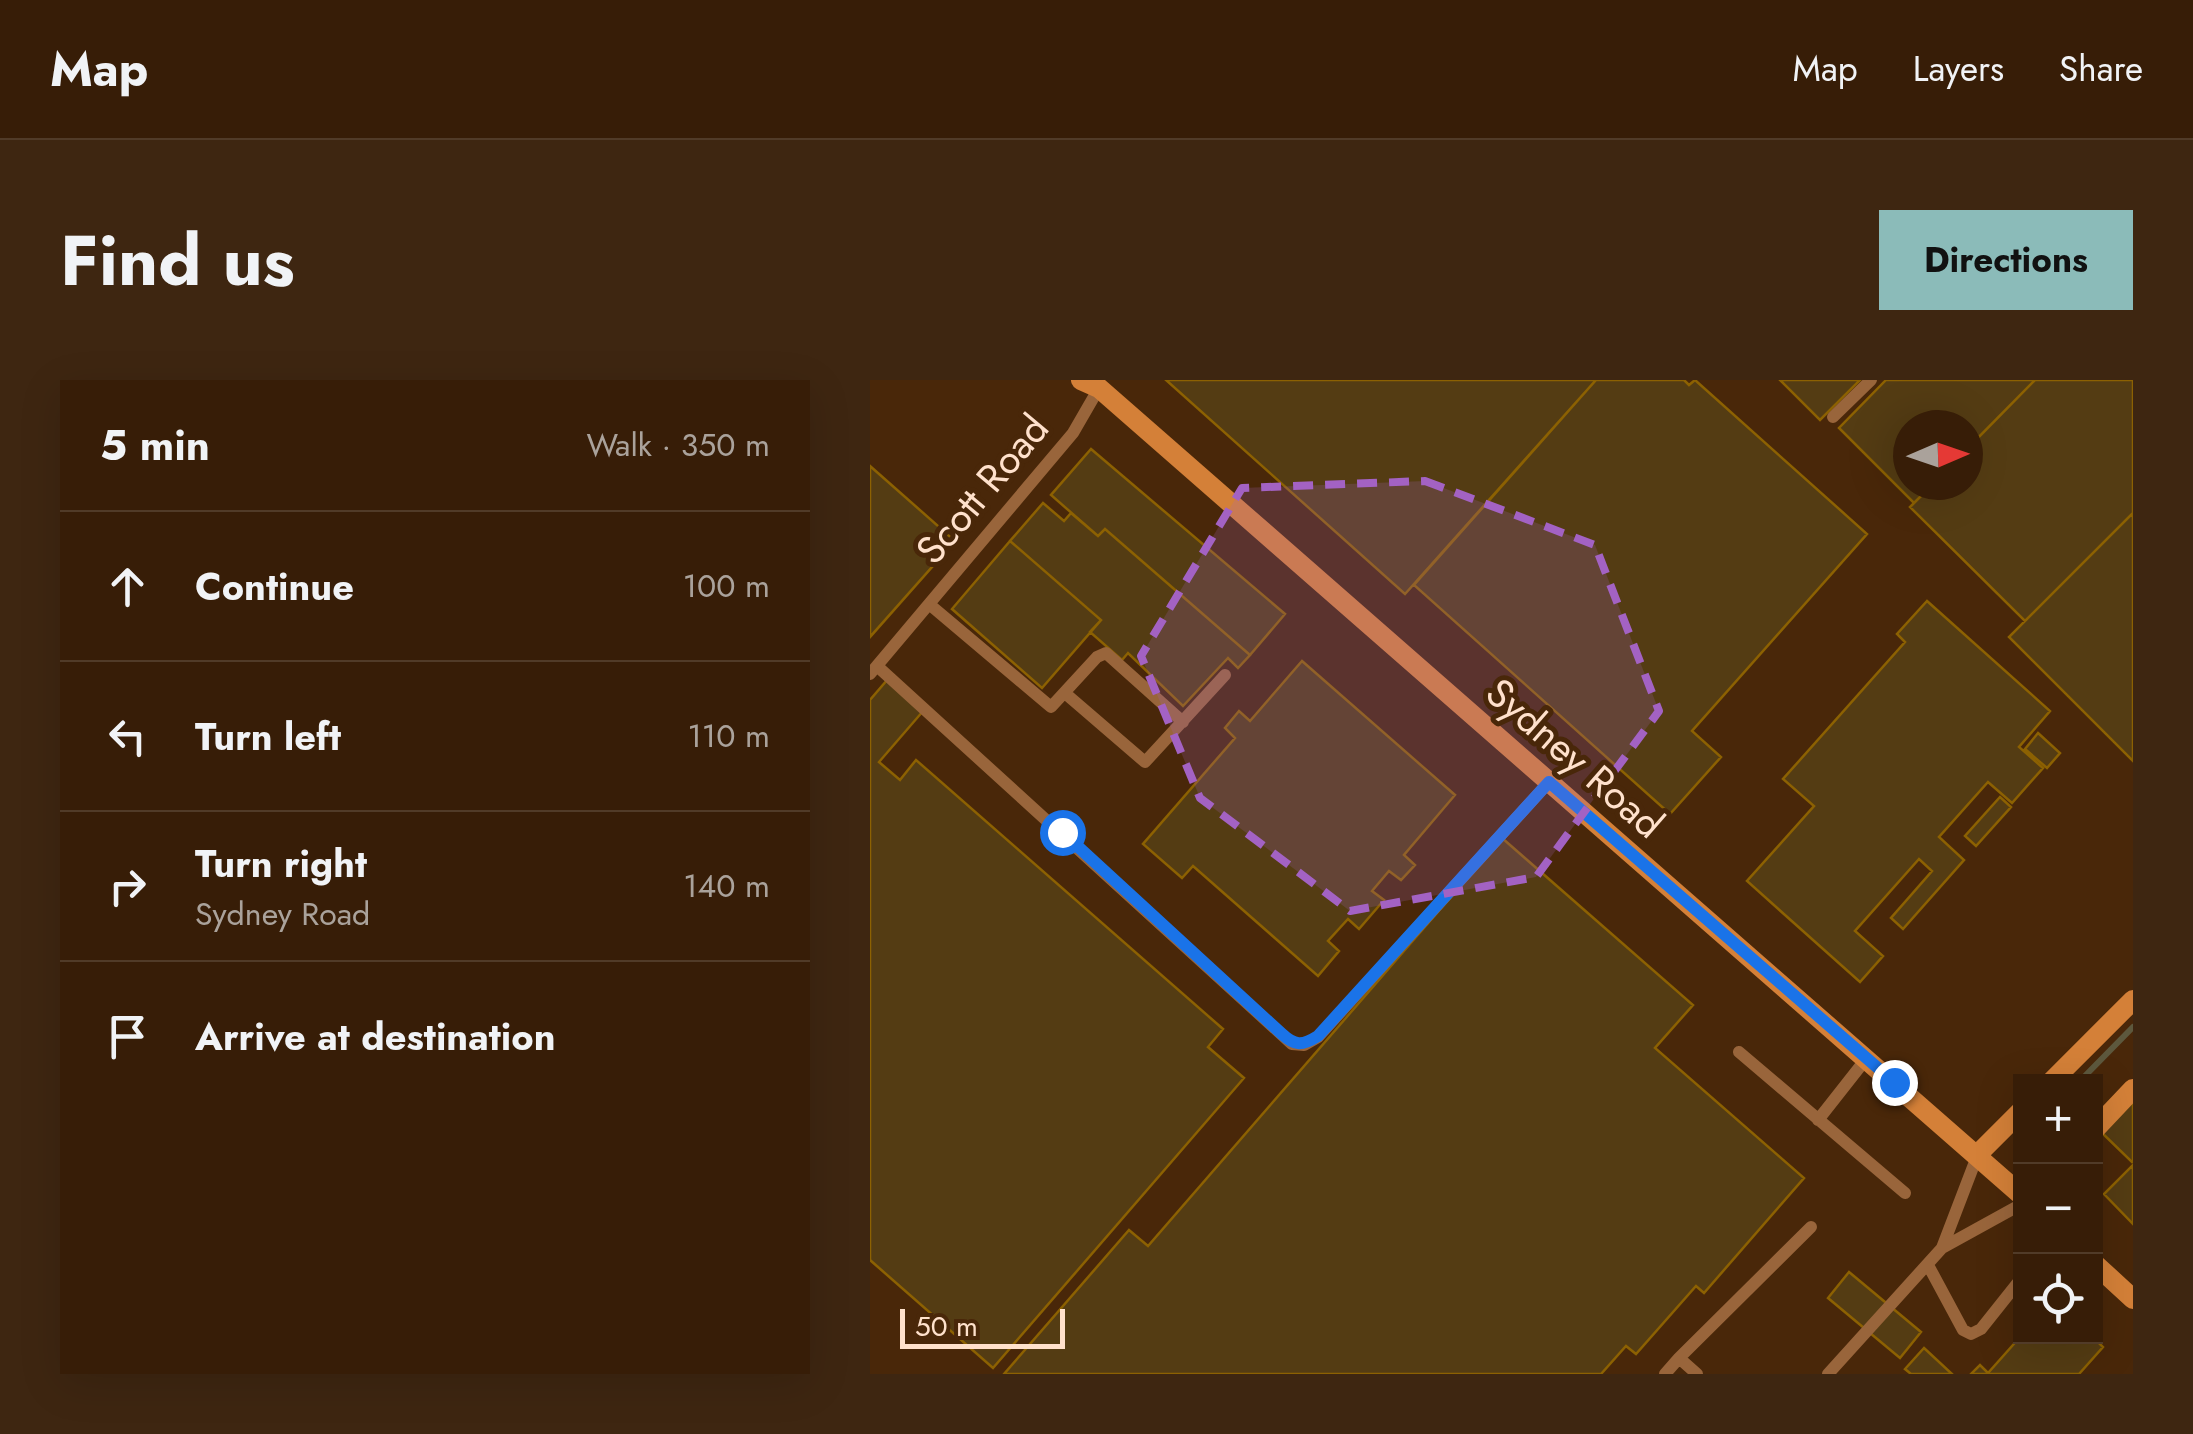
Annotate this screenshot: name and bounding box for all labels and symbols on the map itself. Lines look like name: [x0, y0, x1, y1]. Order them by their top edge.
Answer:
street label: Scott Road: [902, 401, 1062, 577]
north arrow: [1893, 410, 1983, 500]
street label: Sydney Road: [1473, 664, 1677, 852]
route start: [1040, 810, 1086, 856]
route end: [1872, 1060, 1918, 1106]
scale bar: [900, 1304, 1065, 1348]

